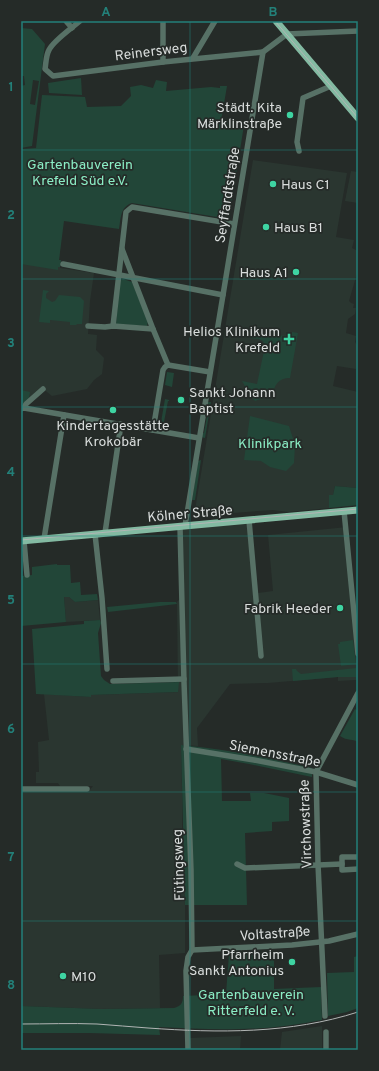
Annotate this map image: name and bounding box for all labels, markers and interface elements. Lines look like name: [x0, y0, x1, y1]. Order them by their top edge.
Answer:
text: A: [101, 5, 111, 21]
text: B: [269, 5, 278, 21]
street label: Reinersweg: [114, 40, 188, 65]
text: 1: [8, 80, 14, 96]
place label: Städt. Kita Märklinstraße: [197, 100, 282, 133]
marker: Städt. Kita Märklinstraße: [285, 110, 295, 120]
street label: Seyffardtstraße: [213, 146, 244, 244]
park label: Gartenbauverein Krefeld Süd e.V.: [27, 157, 133, 190]
place label: Haus C1: [281, 177, 330, 194]
marker: Haus C1: [268, 179, 278, 189]
text: 2: [7, 208, 15, 224]
place label: Haus B1: [274, 220, 323, 237]
marker: Haus B1: [261, 222, 271, 232]
place label: Haus A1: [239, 265, 288, 282]
marker: Haus A1: [291, 267, 301, 277]
place label: Helios Klinikum Krefeld: [183, 324, 280, 357]
marker: Helios Klinikum Krefeld: [283, 333, 295, 345]
text: 3: [7, 336, 15, 352]
place label: Sankt Johann Baptist: [189, 385, 276, 418]
marker: Sankt Johann Baptist: [176, 395, 186, 405]
marker: Kindertagesstätte Krokobär: [108, 405, 118, 415]
place label: Kindertagesstätte Krokobär: [56, 418, 170, 451]
park label: Klinikpark: [238, 436, 302, 453]
text: 4: [7, 465, 15, 481]
street label: Kölner Straße: [147, 502, 234, 527]
text: 5: [7, 593, 15, 609]
place label: Fabrik Heeder: [244, 601, 333, 618]
marker: Fabrik Heeder: [335, 603, 345, 613]
text: 6: [7, 722, 15, 738]
street label: Siemensstraße: [228, 737, 322, 772]
street label: Virchowstraße: [296, 779, 317, 869]
street label: Fütingsweg: [170, 829, 189, 901]
text: 7: [8, 850, 15, 866]
street label: Voltastraße: [239, 924, 311, 945]
place label: Pfarrheim Sankt Antonius: [189, 947, 284, 980]
marker: Pfarrheim Sankt Antonius: [287, 957, 297, 967]
place label: M10: [71, 969, 96, 986]
marker: M10: [58, 971, 68, 981]
text: 8: [7, 978, 15, 994]
park label: Gartenbauverein Ritterfeld e. V.: [198, 987, 304, 1020]

